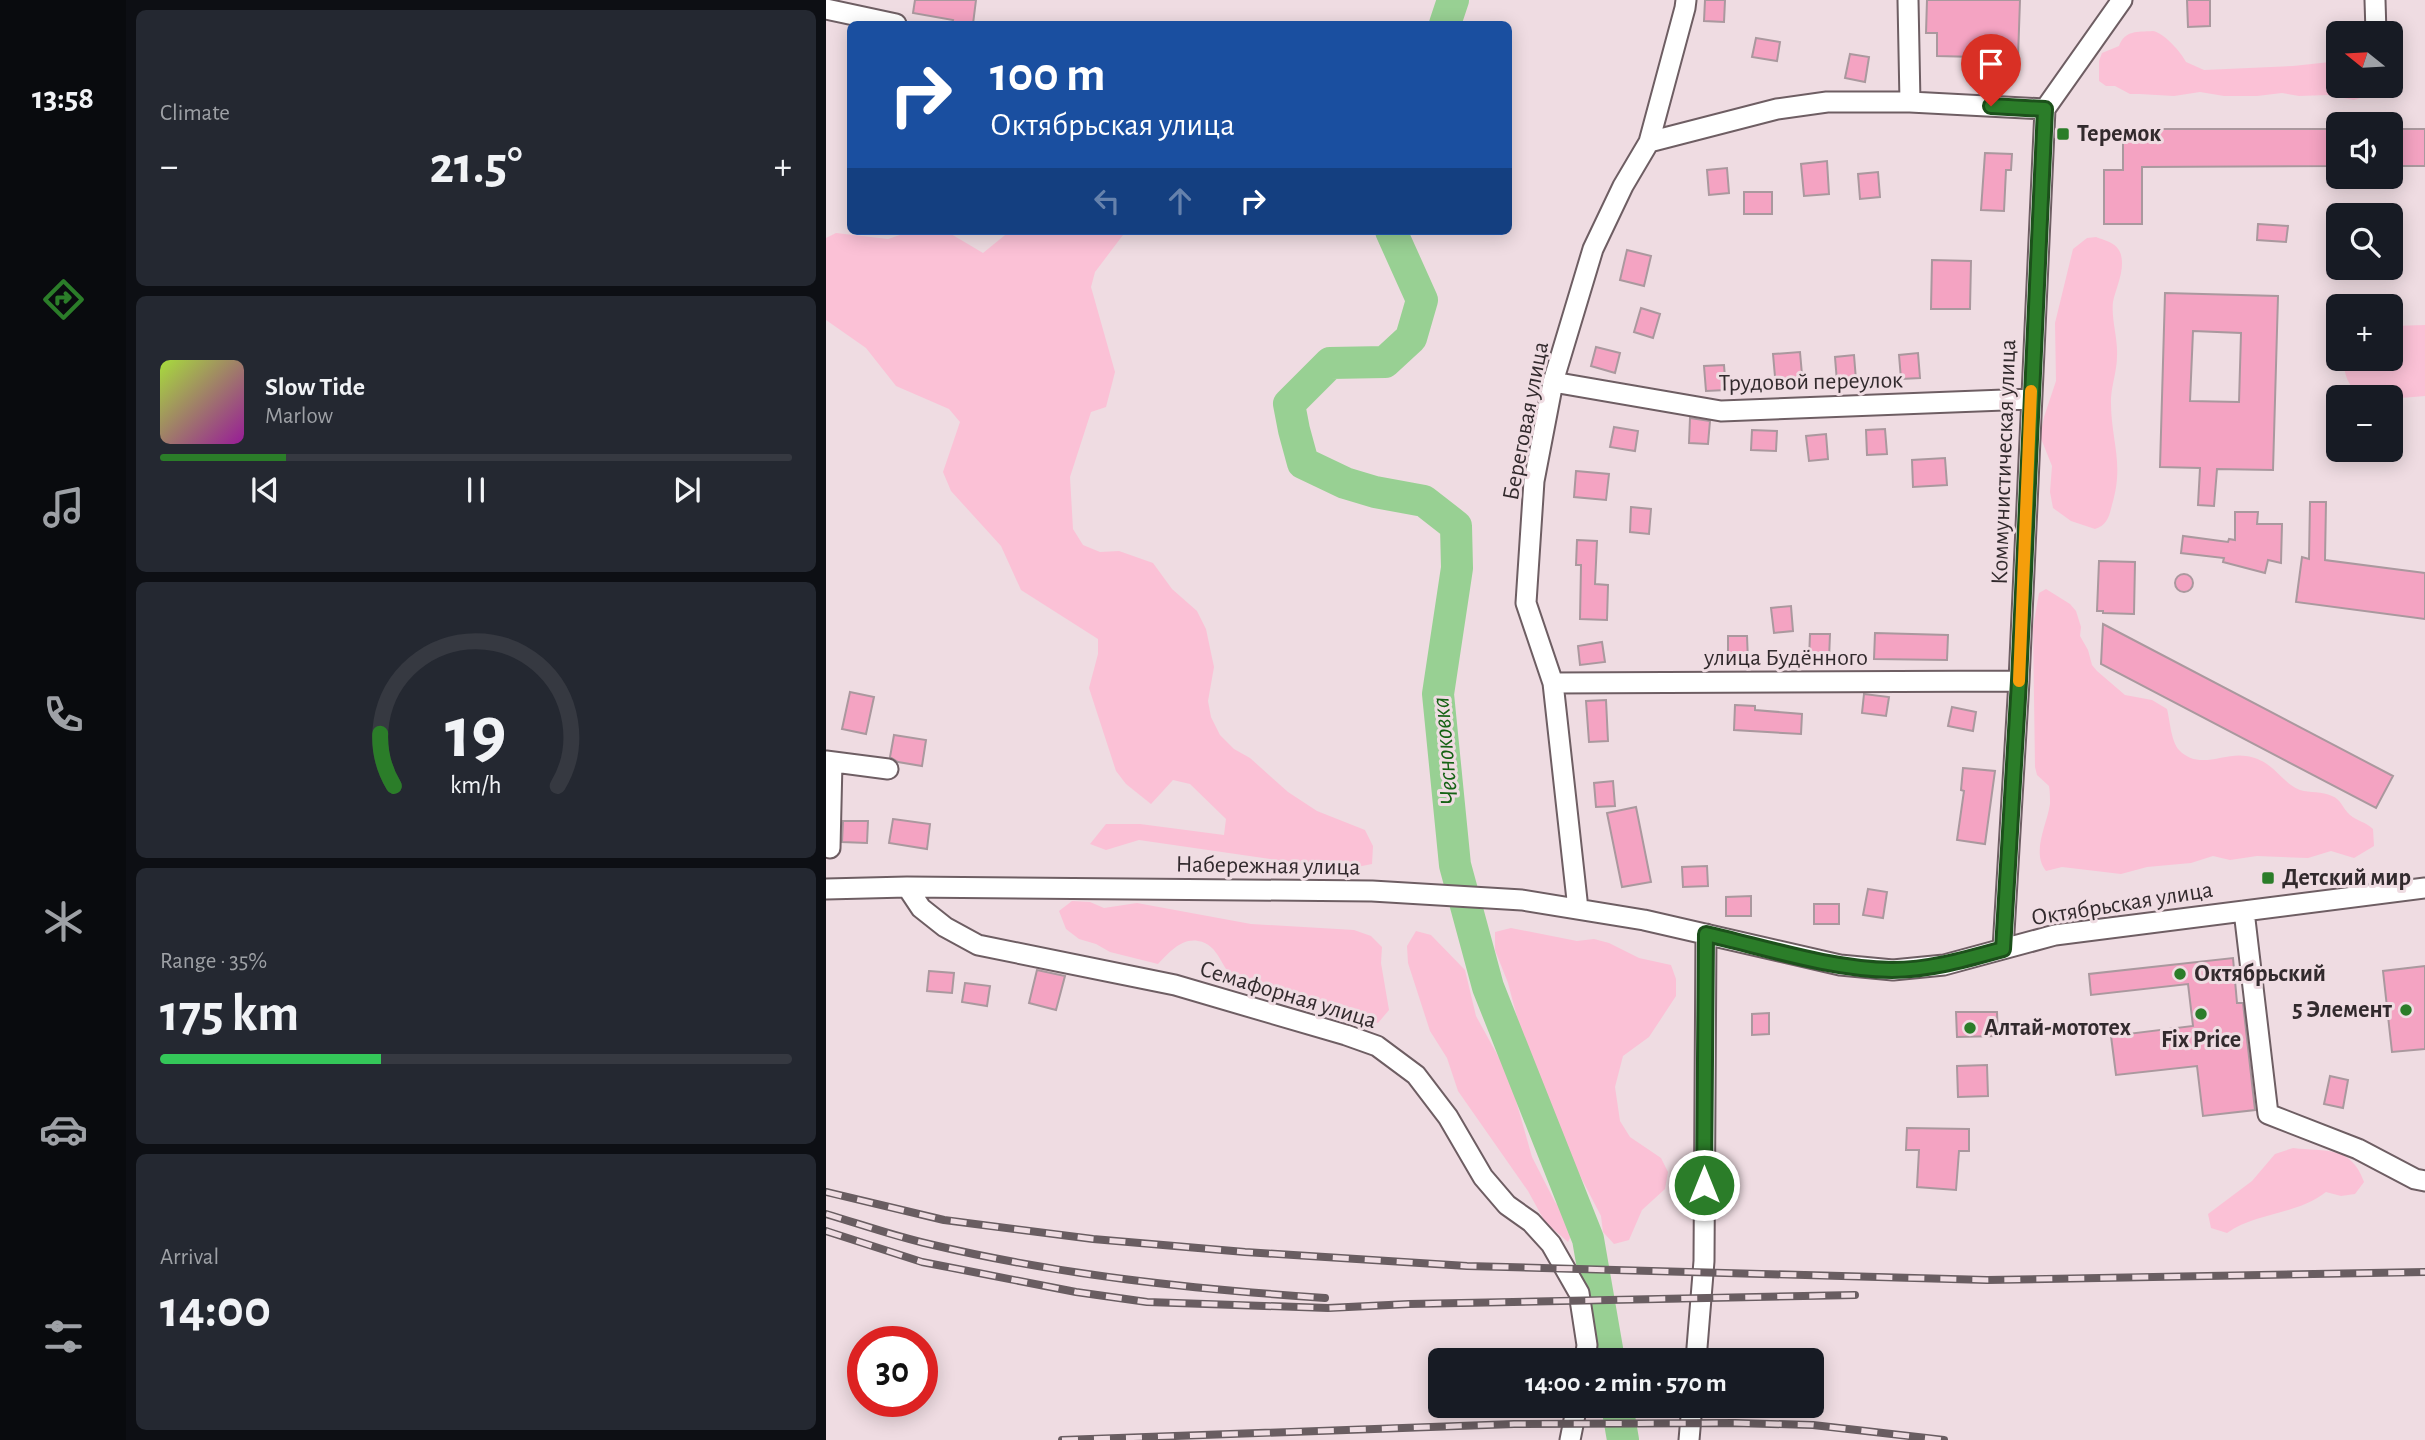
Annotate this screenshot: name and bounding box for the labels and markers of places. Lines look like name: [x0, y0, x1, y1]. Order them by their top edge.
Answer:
pin: [1961, 34, 2021, 106]
place label: Теремок: [2077, 122, 2161, 146]
marker: Теремок: [2055, 126, 2071, 142]
place label: Детский мир: [2282, 866, 2411, 890]
marker: Детский мир: [2260, 870, 2276, 886]
place label: Октябрьский: [2194, 962, 2326, 986]
marker: Октябрьский: [2172, 966, 2188, 982]
place label: 5 Элемент: [2292, 998, 2393, 1022]
marker: 5 Элемент: [2398, 1002, 2414, 1018]
marker: Fix Price: [2193, 1006, 2209, 1022]
place label: Алтай-мототех: [1984, 1016, 2131, 1040]
marker: Алтай-мототех: [1962, 1020, 1978, 1036]
place label: Fix Price: [2161, 1028, 2241, 1052]

